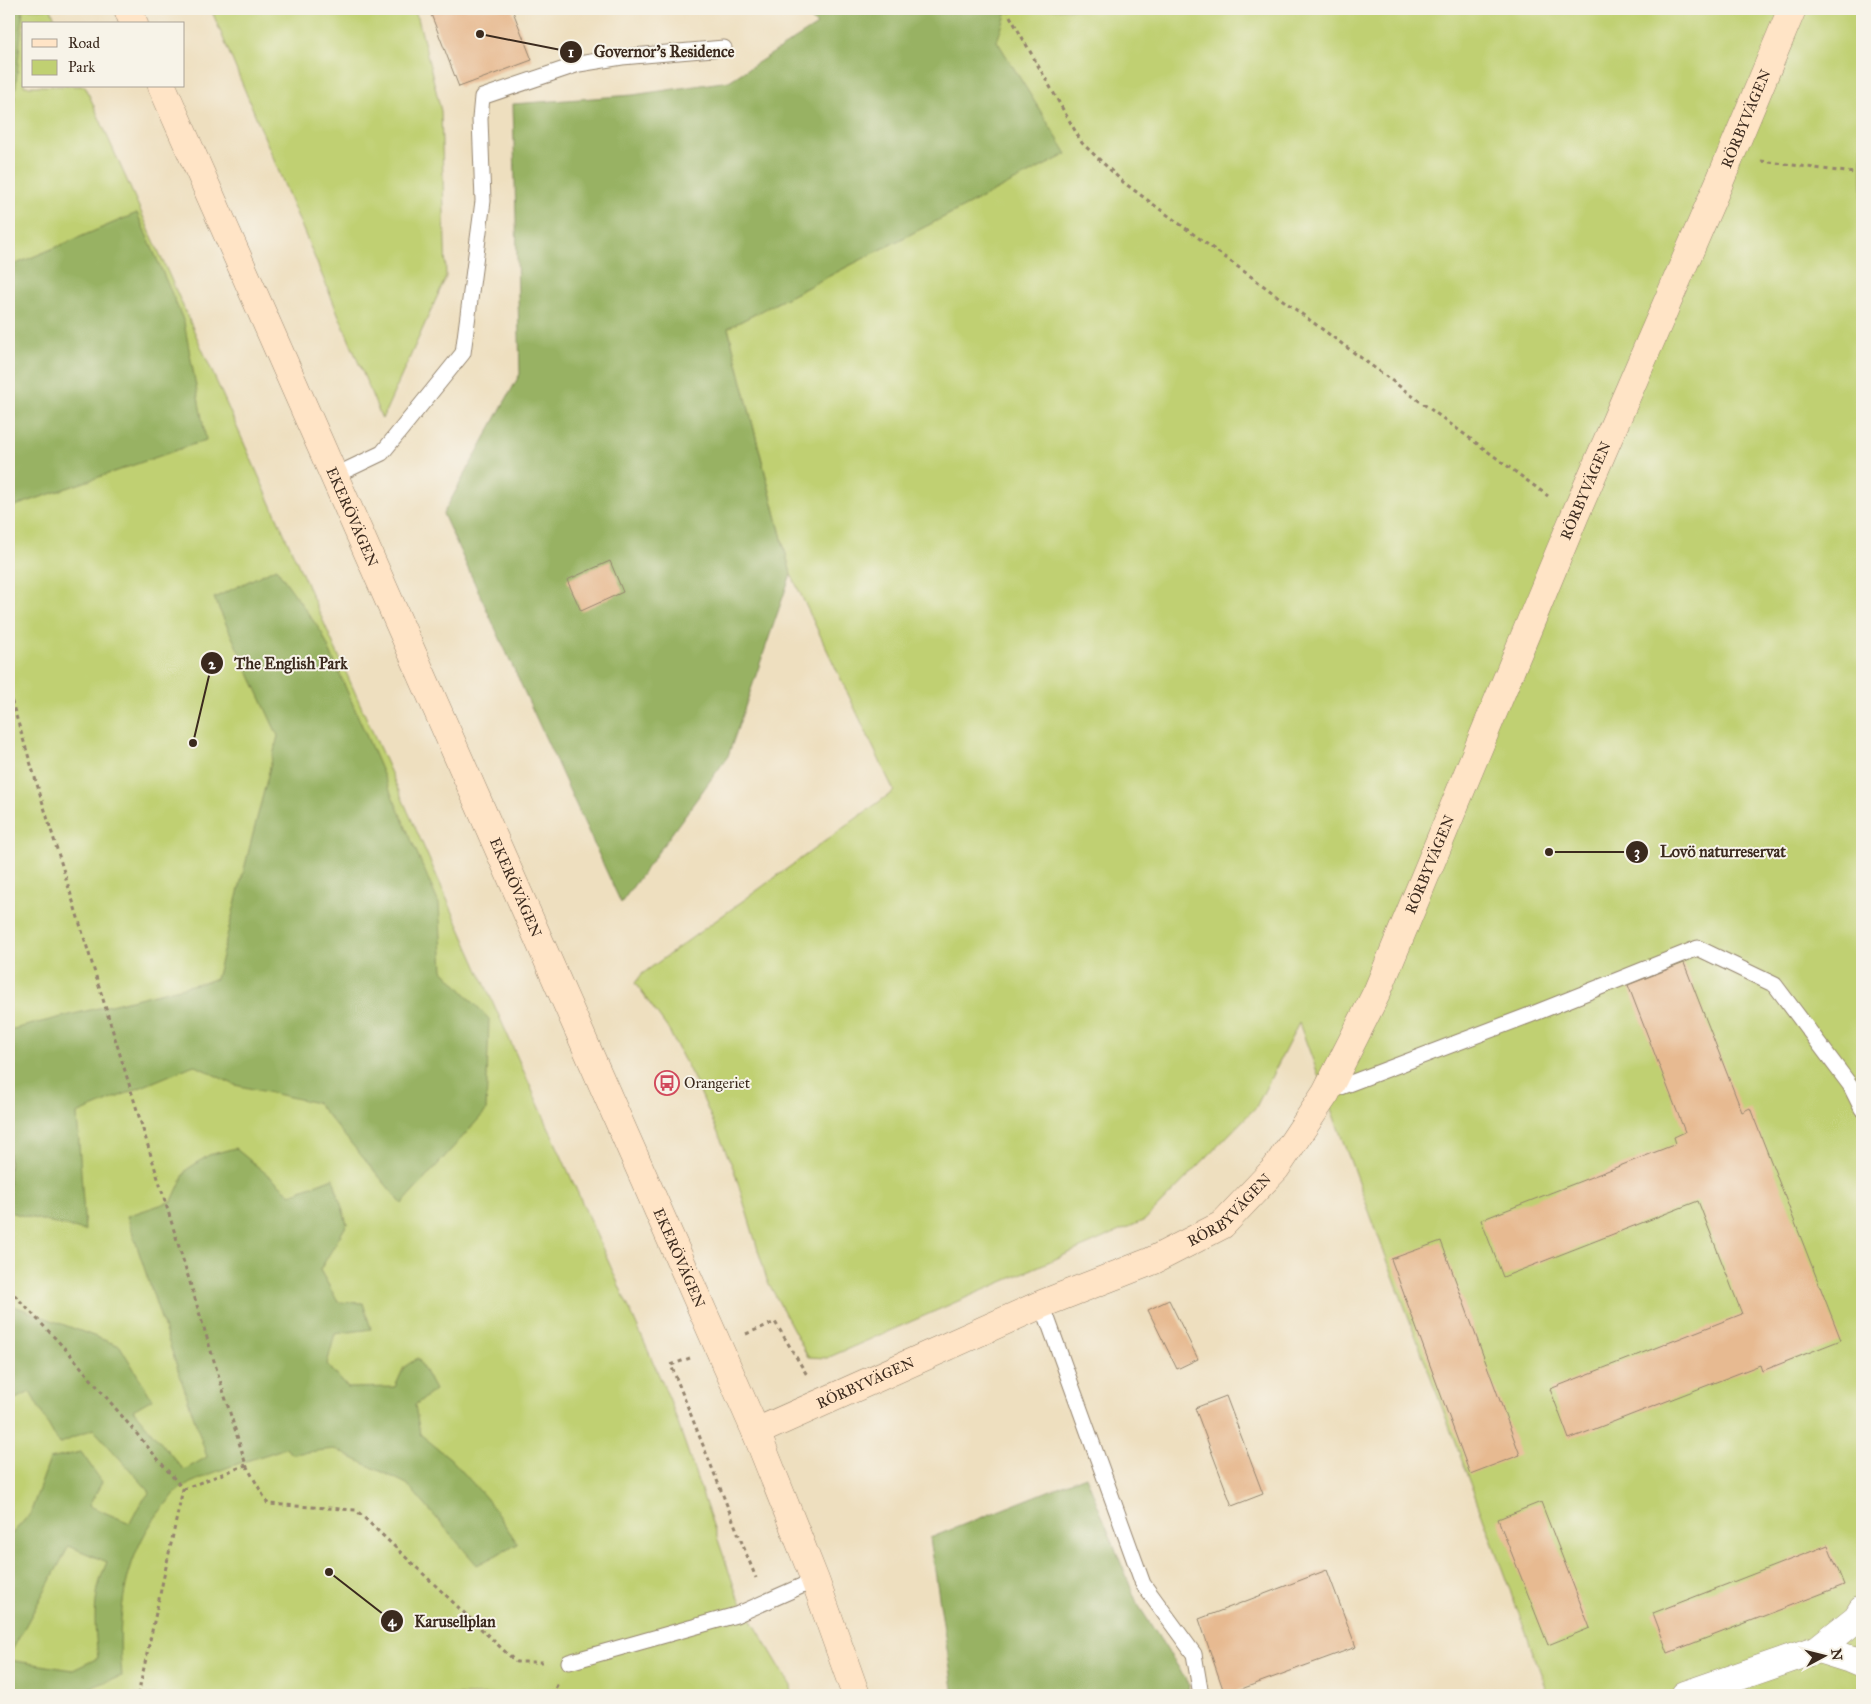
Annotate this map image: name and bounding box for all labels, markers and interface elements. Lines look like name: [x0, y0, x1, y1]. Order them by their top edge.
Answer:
legend: [22, 22, 185, 88]
text: Road: [68, 34, 100, 52]
callout: Governor's Residence: [558, 36, 744, 67]
text: Governor's Residence: [594, 42, 735, 61]
text: 1: [568, 43, 574, 61]
text: Park: [68, 58, 95, 76]
street label: RÖRBYVÄGEN: [1717, 66, 1775, 171]
street label: RÖRBYVÄGEN: [1557, 438, 1615, 543]
street label: EKERÖVÄGEN: [322, 464, 382, 570]
callout: The English Park: [199, 648, 358, 679]
text: The English Park: [233, 654, 348, 674]
text: 2: [208, 655, 216, 673]
street label: RÖRBYVÄGEN: [1401, 812, 1459, 917]
street label: EKERÖVÄGEN: [486, 835, 546, 940]
callout: Lovö naturreservat: [1625, 836, 1796, 867]
text: Lovö naturreservat: [1660, 842, 1786, 861]
text: 3: [1634, 843, 1640, 862]
bus stop icon: Orangeriet: [654, 1070, 680, 1096]
place label: Orangeriet: [684, 1074, 751, 1092]
street label: RÖRBYVÄGEN: [1184, 1170, 1275, 1250]
street label: EKERÖVÄGEN: [649, 1205, 709, 1311]
street label: RÖRBYVÄGEN: [814, 1353, 917, 1413]
callout: Karusellplan: [379, 1605, 506, 1636]
text: 4: [388, 1612, 397, 1631]
text: Karusellplan: [414, 1612, 496, 1632]
north arrow: [1798, 1632, 1848, 1682]
text: N: [1827, 1648, 1846, 1662]

